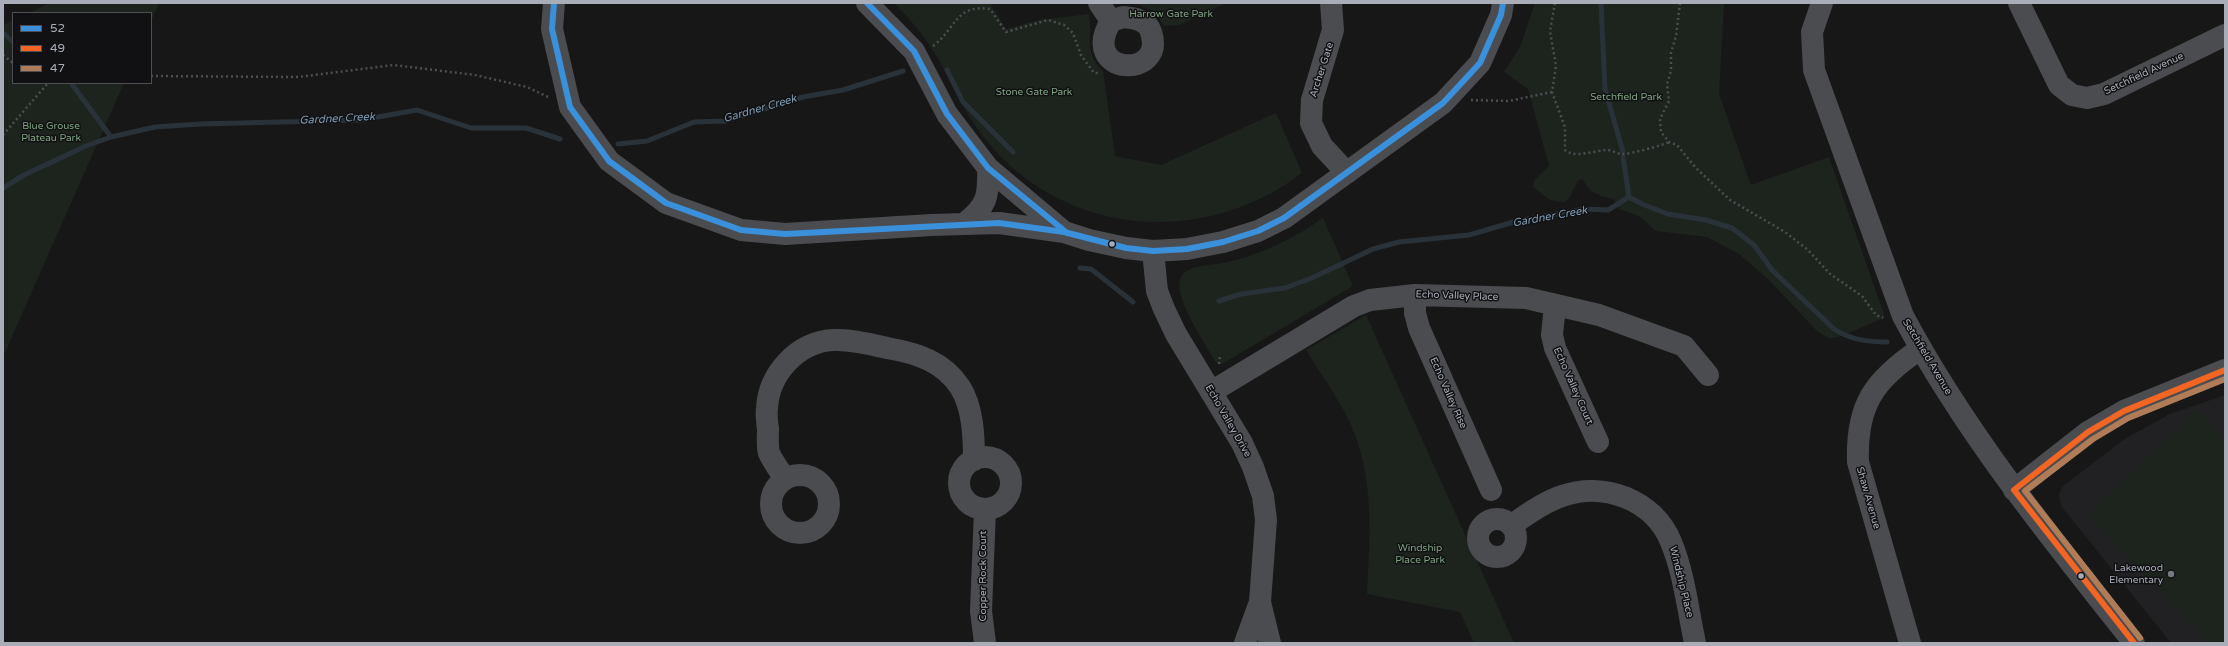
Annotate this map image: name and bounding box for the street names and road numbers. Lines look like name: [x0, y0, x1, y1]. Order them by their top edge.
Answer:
street label: Archer Gate: [1307, 41, 1337, 99]
street label: Setchfield Avenue: [2102, 50, 2186, 98]
street label: Echo Valley Place: [1416, 289, 1498, 303]
street label: Setchfield Avenue: [1900, 317, 1954, 397]
street label: Echo Valley Court: [1551, 345, 1595, 427]
street label: Echo Valley Rise: [1427, 355, 1469, 431]
street label: Echo Valley Drive: [1202, 383, 1254, 459]
street label: Shaw Avenue: [1853, 466, 1883, 530]
street label: Copper Rock Court: [977, 531, 989, 621]
street label: Windship Place: [1666, 545, 1696, 619]

